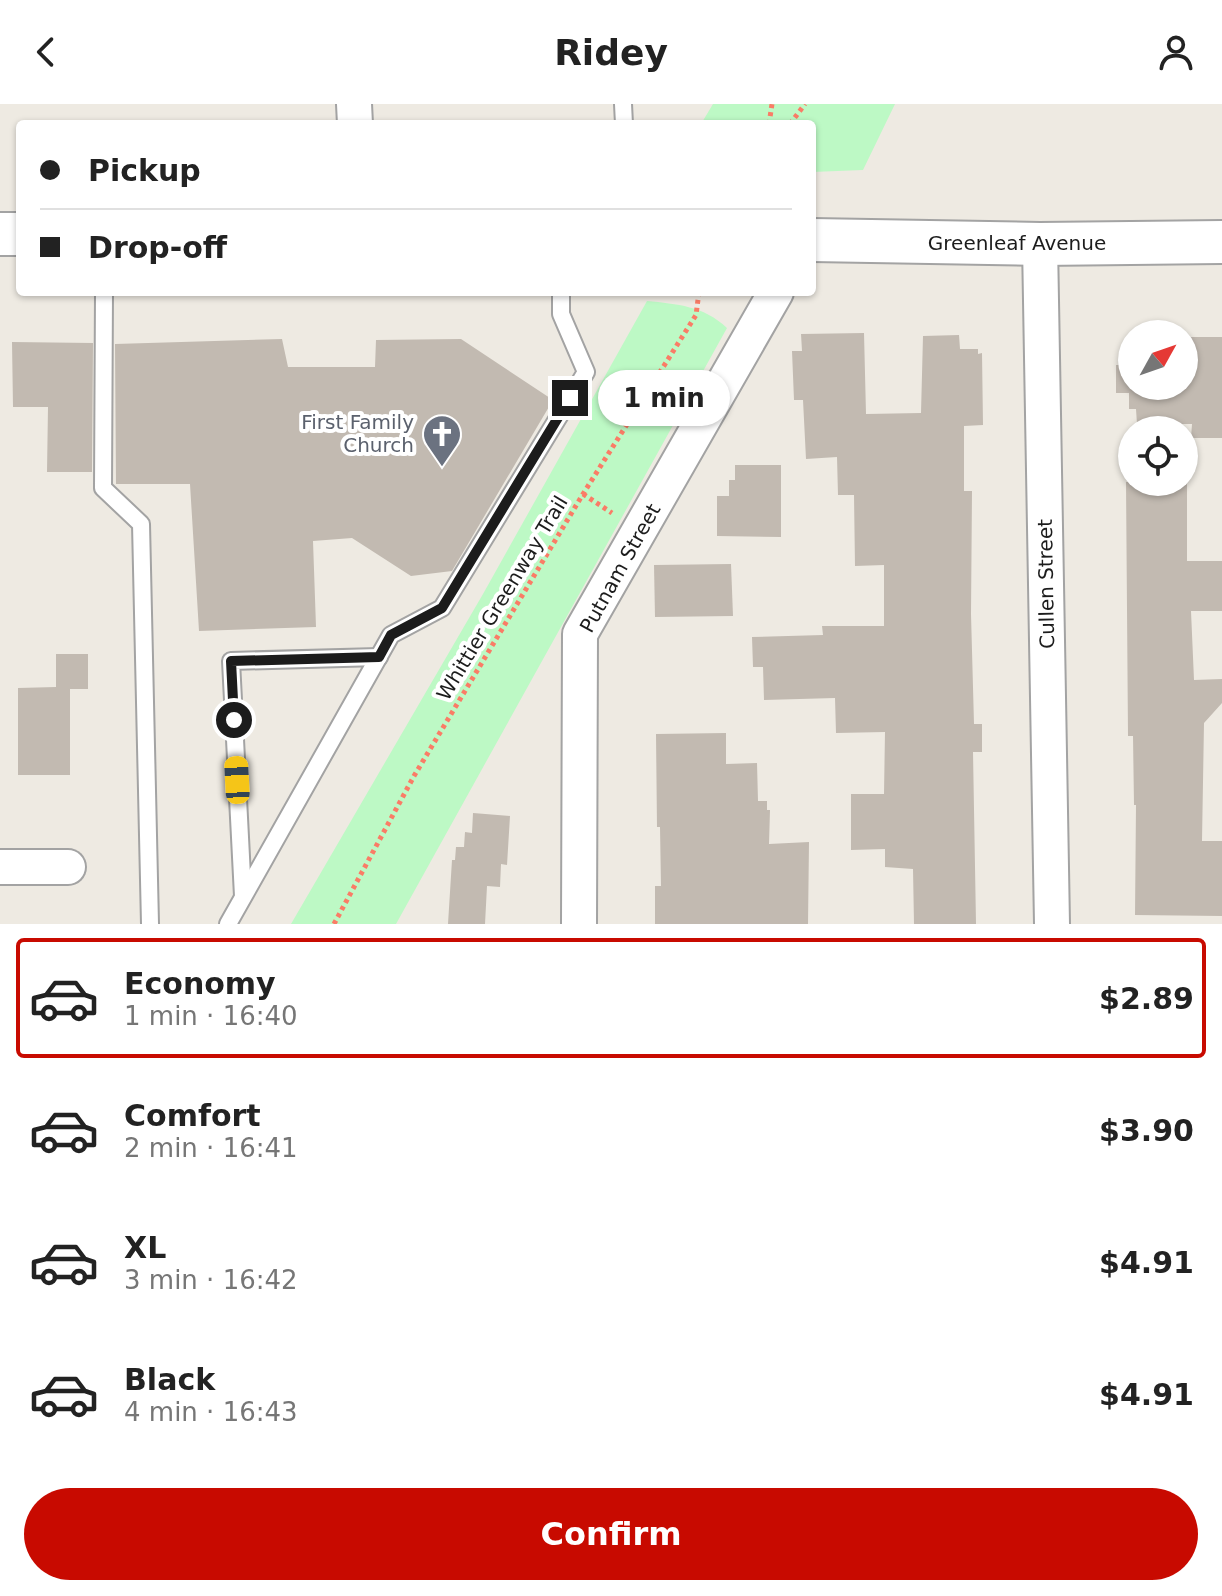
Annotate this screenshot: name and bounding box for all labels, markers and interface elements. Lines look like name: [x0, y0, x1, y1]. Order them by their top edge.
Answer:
icon: back: [24, 30, 68, 74]
icon: person: [1154, 30, 1198, 74]
text: Ridey: [554, 32, 668, 73]
text: Pickup: [88, 153, 201, 188]
text: Drop-off: [88, 230, 227, 265]
street label: Greenleaf Avenue: [928, 231, 1106, 255]
north arrow: [1118, 320, 1198, 400]
map controls: [1118, 320, 1198, 496]
callout: 1 min: [598, 370, 730, 426]
route end: [552, 380, 588, 416]
text: 1 min: [623, 383, 705, 413]
place label: First Family Church: [301, 410, 414, 457]
church icon: First Family Church: [421, 413, 463, 468]
button: locate: [1118, 416, 1198, 496]
street label: Whittier Greenway Trail: [431, 491, 573, 705]
street label: Putnam Street: [575, 499, 665, 637]
street label: Cullen Street: [1033, 519, 1059, 649]
route start: [216, 702, 252, 738]
car: [224, 755, 250, 805]
icon: car: [28, 962, 100, 1034]
text: Economy: [124, 966, 276, 1001]
text: $2.89: [1099, 981, 1194, 1016]
text: 1 min · 16:40: [124, 1001, 298, 1031]
icon: car: [28, 1094, 100, 1166]
text: Comfort: [124, 1098, 261, 1133]
text: $3.90: [1099, 1113, 1194, 1148]
text: 2 min · 16:41: [124, 1133, 298, 1163]
icon: car: [28, 1226, 100, 1298]
text: XL: [124, 1230, 166, 1265]
text: $4.91: [1099, 1245, 1194, 1280]
text: 3 min · 16:42: [124, 1265, 298, 1295]
icon: car: [28, 1358, 100, 1430]
text: Black: [124, 1362, 215, 1397]
text: $4.91: [1099, 1377, 1194, 1412]
text: 4 min · 16:43: [124, 1397, 298, 1427]
button: Confirm: [24, 1488, 1198, 1580]

